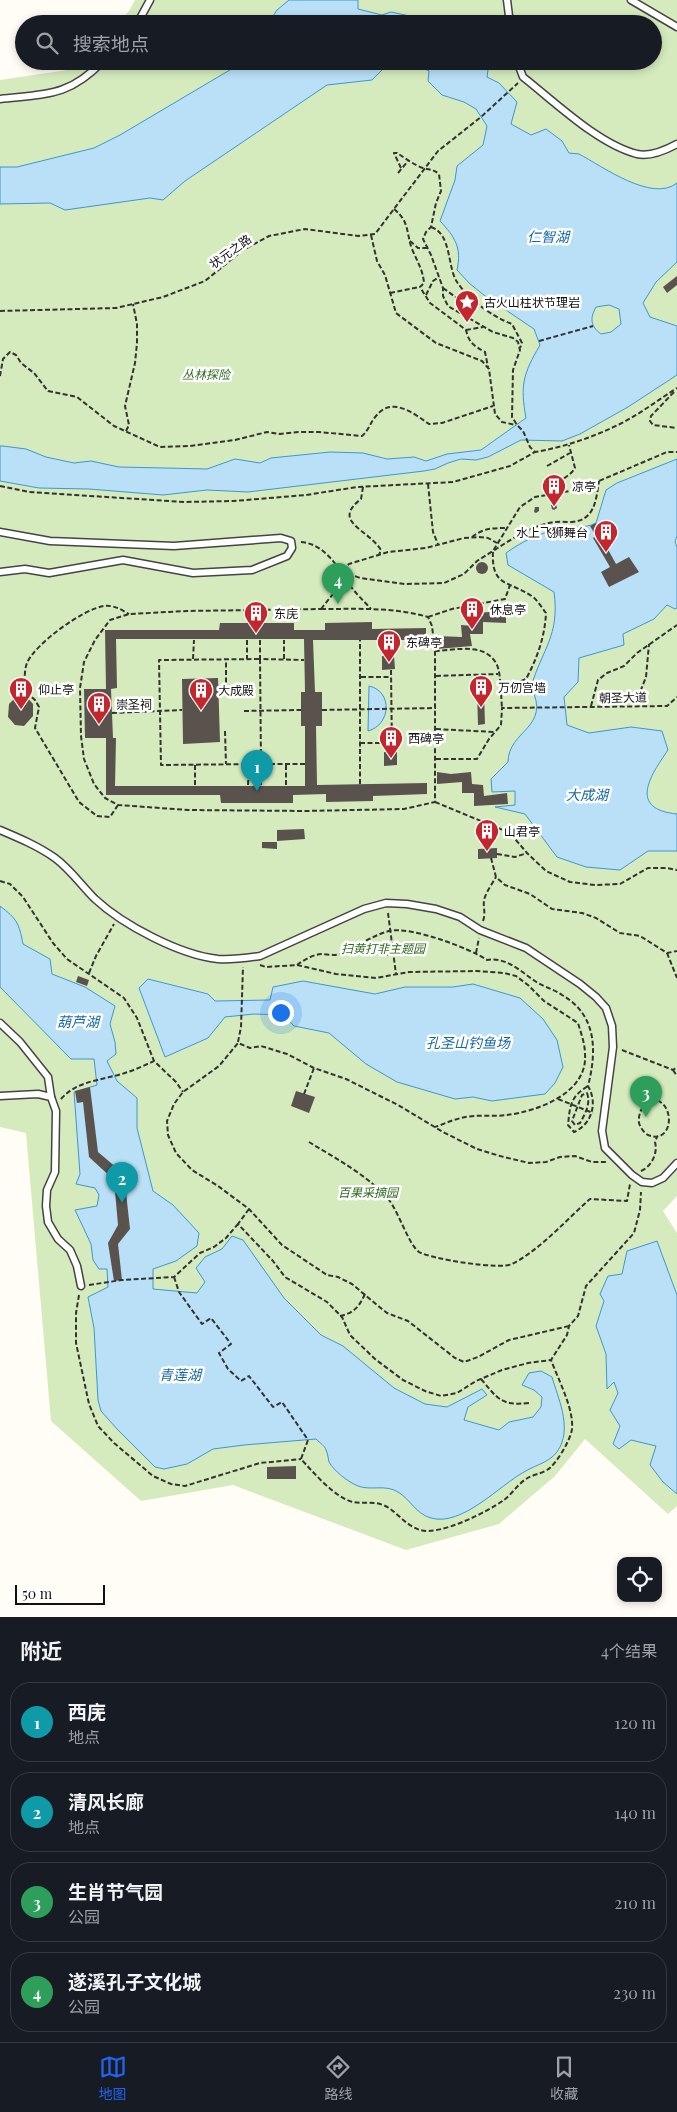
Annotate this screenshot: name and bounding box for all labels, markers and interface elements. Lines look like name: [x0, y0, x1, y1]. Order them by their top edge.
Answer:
search box: [15, 15, 662, 70]
icon: search: [33, 29, 61, 57]
text: 搜索地点: [73, 30, 149, 56]
water label: 仁智湖: [527, 227, 571, 246]
street label: 状元之路: [206, 230, 254, 272]
place icon: 古火山柱状节理岩: [454, 289, 480, 323]
place label: 古火山柱状节理岩: [484, 294, 580, 310]
park label: 丛林探险: [182, 366, 232, 382]
building icon: 凉亭: [541, 473, 567, 507]
place label: 凉亭: [572, 478, 596, 494]
building icon: 水上飞狮舞台: [593, 519, 619, 553]
place label: 水上飞狮舞台: [516, 524, 588, 540]
pin: 4: [322, 563, 354, 604]
building icon: 休息亭: [459, 596, 485, 630]
building icon: 东庑: [243, 600, 269, 634]
place label: 休息亭: [490, 601, 526, 617]
place label: 东庑: [274, 605, 298, 621]
building icon: 东碑亭: [376, 629, 402, 663]
place label: 东碑亭: [406, 634, 442, 650]
building icon: 万仞宫墙: [468, 674, 494, 708]
building icon: 仰止亭: [8, 676, 34, 710]
building icon: 大成殿: [188, 677, 214, 711]
place label: 万仞宫墙: [498, 679, 546, 695]
place label: 仰止亭: [38, 681, 74, 697]
place label: 大成殿: [218, 682, 254, 698]
street label: 朝圣大道: [599, 689, 647, 705]
building icon: 崇圣祠: [86, 691, 112, 725]
place label: 崇圣祠: [116, 696, 152, 712]
building icon: 西碑亭: [378, 725, 404, 759]
place label: 西碑亭: [408, 730, 444, 746]
pin: 1: [241, 750, 273, 791]
water label: 大成湖: [566, 785, 610, 804]
building icon: 山君亭: [474, 818, 500, 852]
place label: 山君亭: [504, 823, 540, 839]
park label: 扫黄打非主题园: [341, 940, 427, 956]
your location: [268, 1000, 294, 1026]
water label: 葫芦湖: [57, 1012, 101, 1031]
water label: 孔圣山钓鱼场: [426, 1033, 511, 1052]
pin: 3: [630, 1076, 662, 1117]
pin: 2: [106, 1162, 138, 1203]
park label: 百果采摘园: [338, 1184, 400, 1200]
water label: 青莲湖: [159, 1365, 203, 1384]
map controls: [617, 1557, 662, 1602]
button: locate: [617, 1557, 662, 1602]
scale bar: [15, 1582, 105, 1605]
text: 50 m: [22, 1584, 52, 1603]
text: 附近: [20, 1636, 62, 1664]
text: 4个结果: [601, 1640, 657, 1661]
text: 西庑: [68, 1698, 106, 1724]
text: 1: [34, 1712, 40, 1733]
text: 120 m: [615, 1712, 656, 1733]
text: 地点: [68, 1726, 100, 1747]
text: 清风长廊: [68, 1788, 144, 1814]
text: 2: [33, 1802, 41, 1823]
text: 140 m: [614, 1802, 656, 1823]
text: 地点: [68, 1816, 100, 1837]
text: 生肖节气园: [68, 1878, 163, 1904]
text: 3: [33, 1892, 41, 1913]
text: 210 m: [615, 1892, 656, 1913]
text: 公园: [68, 1906, 100, 1927]
text: 遂溪孔子文化城: [68, 1968, 201, 1994]
text: 4: [33, 1982, 41, 2003]
text: 230 m: [613, 1982, 656, 2003]
text: 公园: [68, 1996, 100, 2017]
tab: 地图: [99, 2053, 127, 2103]
tab: 路线: [324, 2053, 352, 2103]
tab: 收藏: [550, 2053, 578, 2103]

